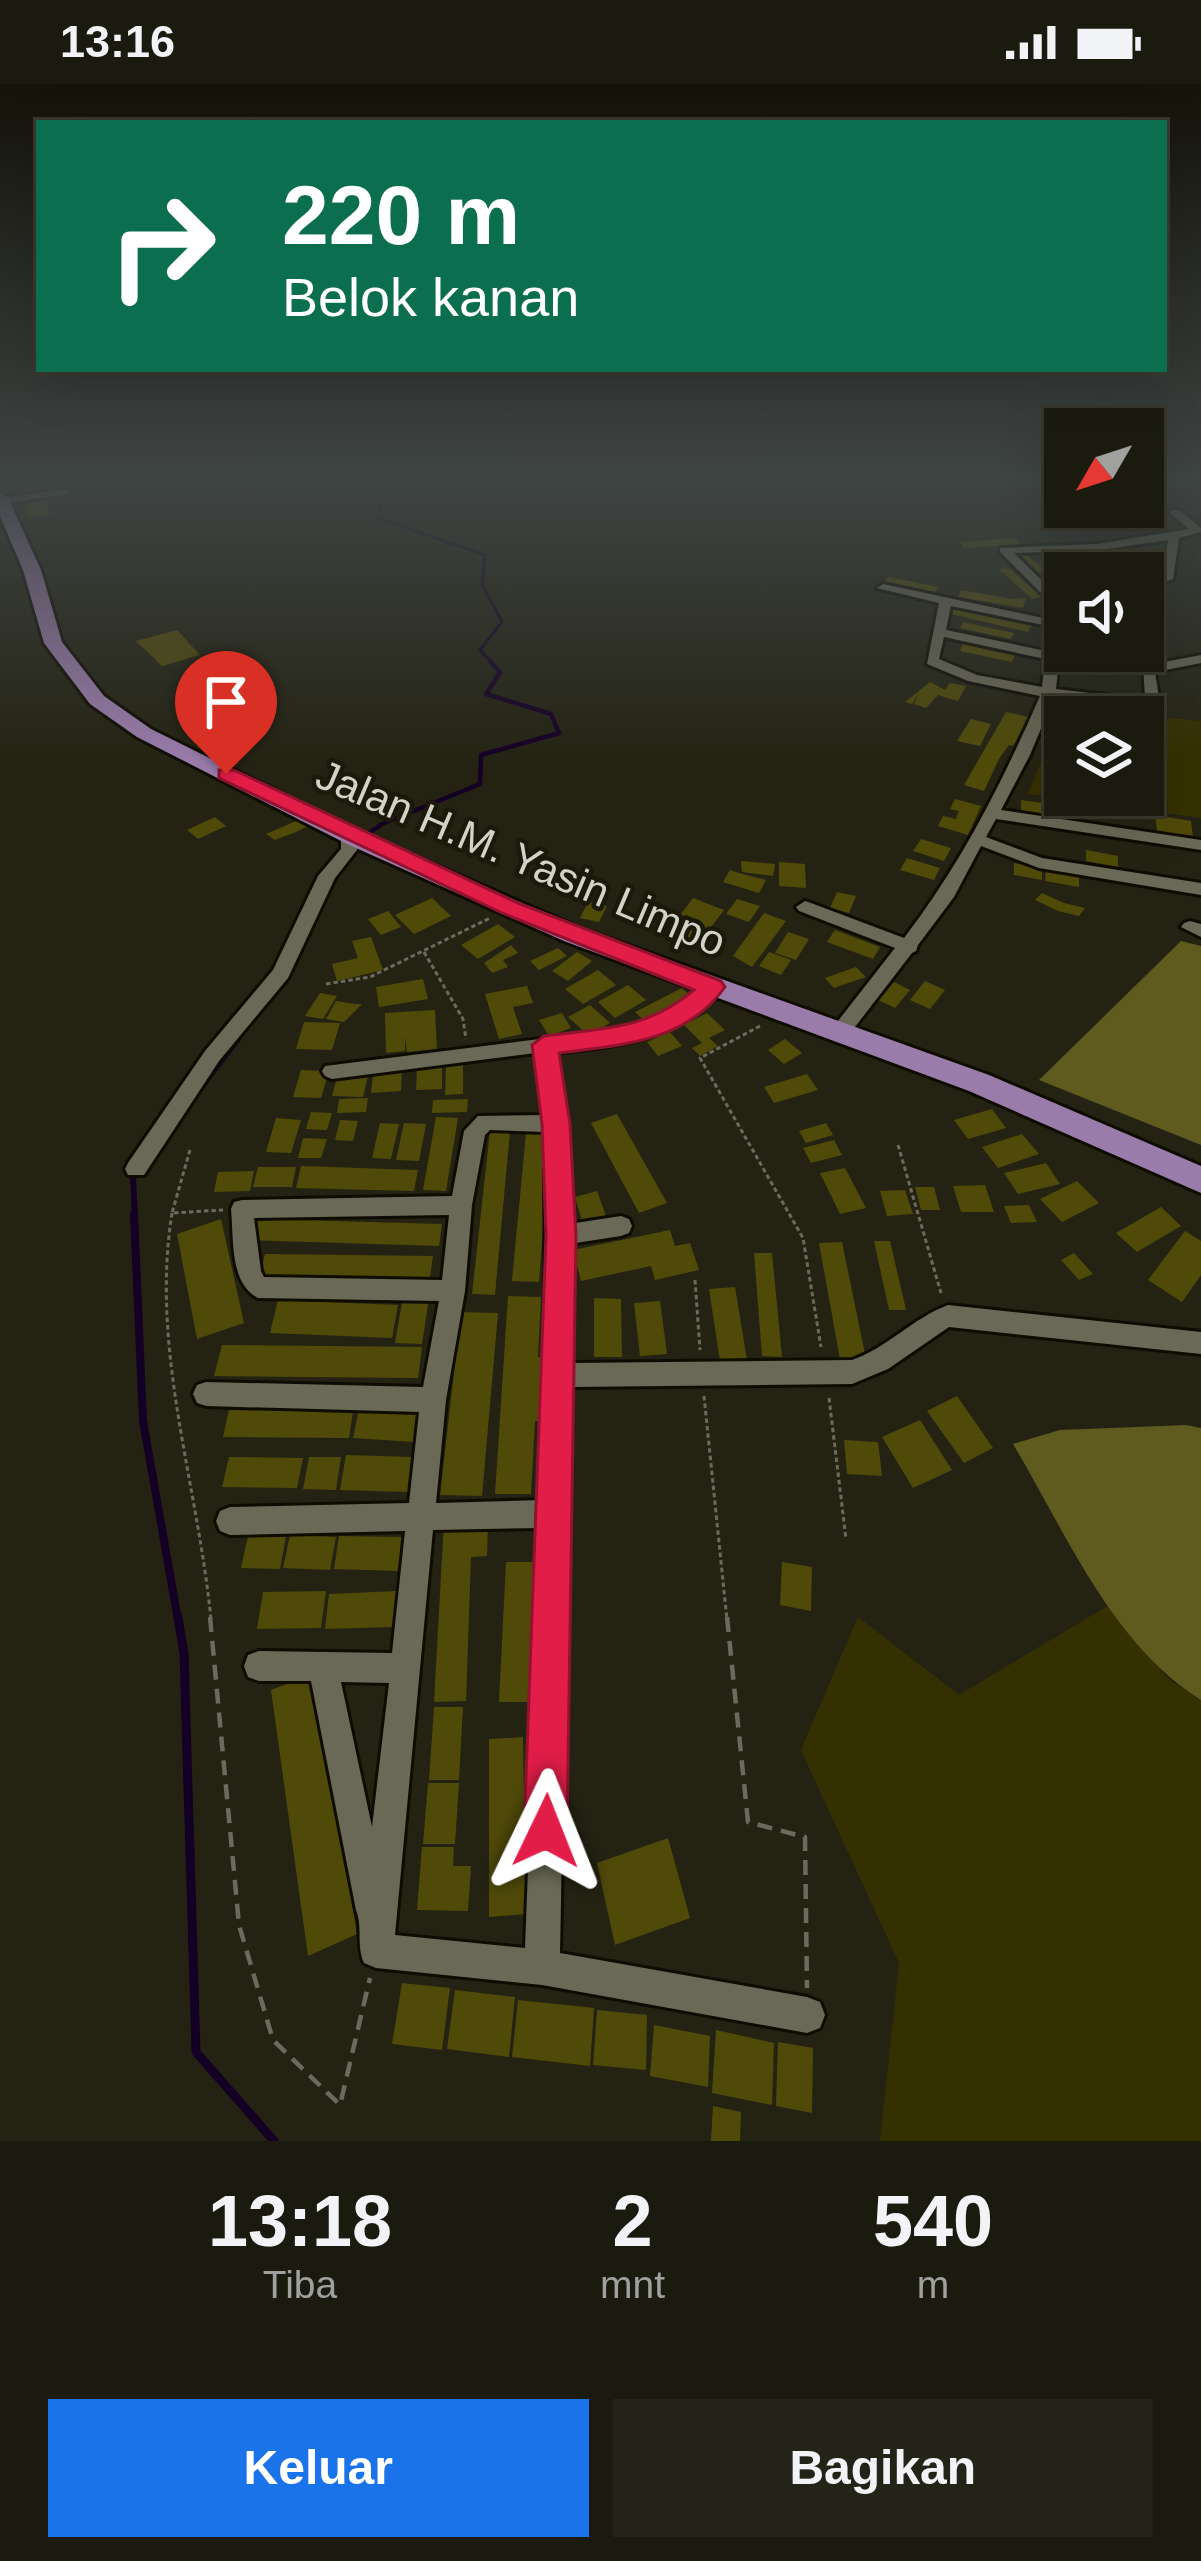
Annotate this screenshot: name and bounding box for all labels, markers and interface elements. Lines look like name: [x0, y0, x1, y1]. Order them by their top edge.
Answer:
text: 13:16: [60, 16, 175, 67]
icon: right: [84, 168, 240, 324]
text: 220 m: [282, 168, 520, 262]
text: Belok kanan: [282, 267, 579, 327]
north arrow: [1044, 408, 1164, 528]
map controls: [1044, 408, 1164, 816]
button: sound: [1044, 552, 1164, 672]
pin: [175, 651, 277, 774]
icon: arrive: [193, 669, 259, 735]
button: layers: [1044, 696, 1164, 816]
street label: Jalan H.M. Yasin Limpo: [309, 750, 733, 966]
position arrow: [483, 1768, 609, 1894]
text: 13:18: [208, 2181, 392, 2261]
text: 2: [612, 2181, 653, 2261]
text: 540: [873, 2181, 993, 2261]
text: Tiba: [263, 2263, 337, 2306]
text: mnt: [600, 2263, 665, 2306]
text: m: [917, 2263, 949, 2306]
button: Keluar: [48, 2399, 589, 2537]
button: Bagikan: [613, 2399, 1153, 2537]

